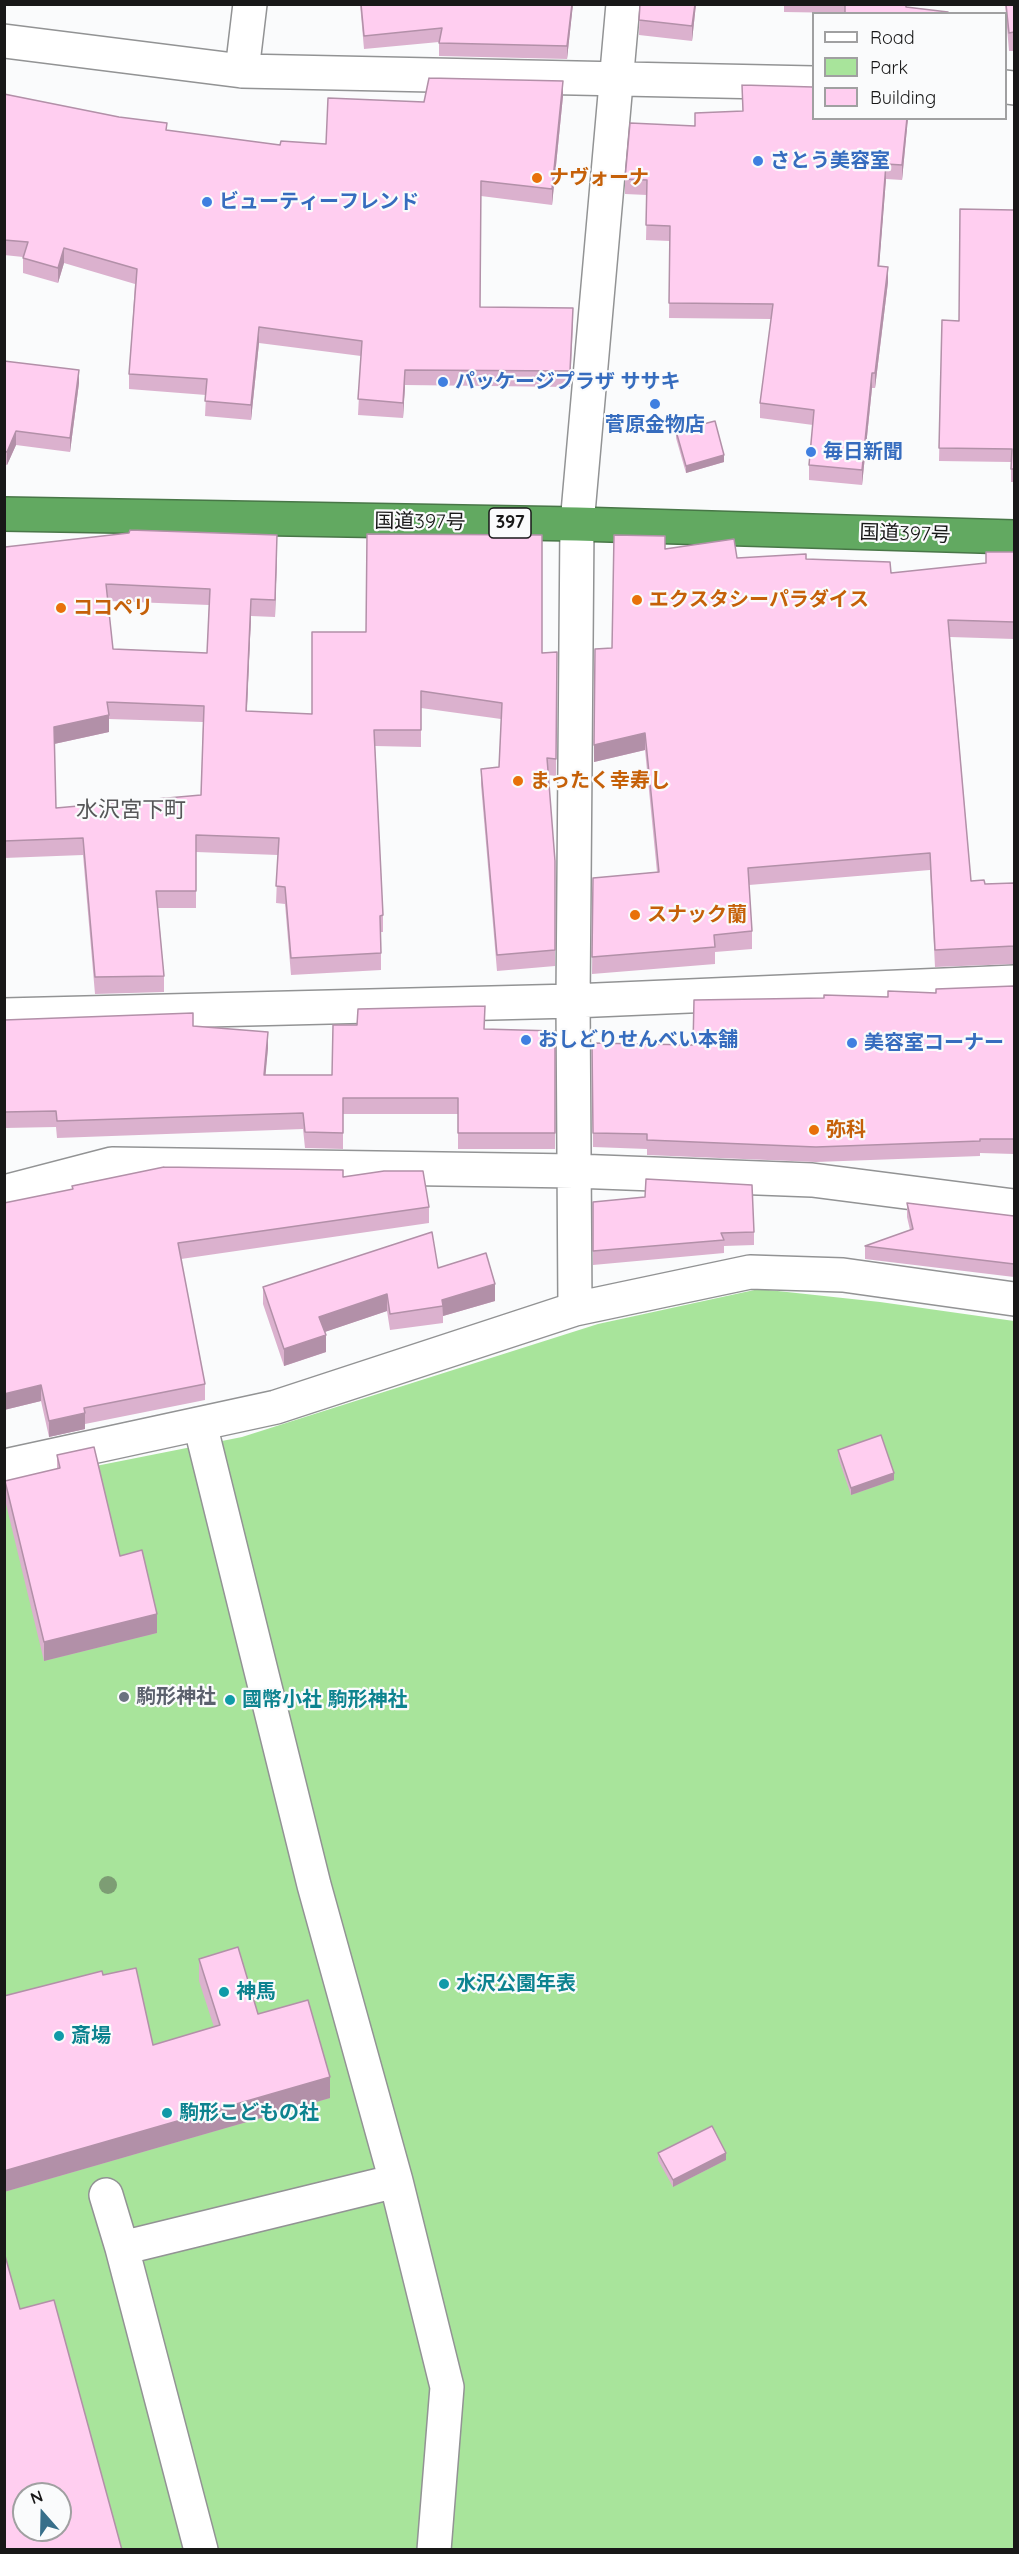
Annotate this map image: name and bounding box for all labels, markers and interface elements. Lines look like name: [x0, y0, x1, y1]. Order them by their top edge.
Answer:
legend: [812, 12, 1007, 120]
text: Road: [870, 26, 915, 49]
text: Park: [870, 56, 908, 79]
text: Building: [870, 86, 936, 109]
place label: さとう美容室: [770, 149, 890, 173]
marker: さとう美容室: [751, 154, 765, 168]
place label: ナヴォーナ: [549, 166, 649, 190]
marker: ナヴォーナ: [530, 171, 544, 185]
place label: ビューティーフレンド: [219, 190, 419, 214]
marker: ビューティーフレンド: [200, 195, 214, 209]
place label: パッケージプラザ ササキ: [455, 370, 681, 394]
marker: パッケージプラザ ササキ: [436, 375, 450, 389]
marker: 菅原金物店: [648, 397, 662, 411]
place label: 菅原金物店: [605, 413, 705, 437]
place label: 毎日新聞: [823, 440, 903, 464]
marker: 毎日新聞: [804, 445, 818, 459]
road number: 397: [489, 508, 531, 538]
street label: 国道397号: [374, 509, 466, 535]
street label: 国道397号: [859, 520, 951, 548]
place label: エクスタシーパラダイス: [649, 588, 869, 612]
marker: エクスタシーパラダイス: [630, 593, 644, 607]
place label: ココペリ: [73, 596, 153, 620]
marker: ココペリ: [54, 601, 68, 615]
place label: まったく幸寿し: [530, 769, 670, 793]
marker: まったく幸寿し: [511, 774, 525, 788]
district label: 水沢宮下町: [76, 797, 186, 823]
place label: スナック蘭: [647, 903, 747, 927]
marker: スナック蘭: [628, 908, 642, 922]
place label: おしどりせんべい本舗: [538, 1028, 738, 1052]
place label: 美容室コーナー: [864, 1031, 1004, 1055]
marker: おしどりせんべい本舗: [519, 1033, 533, 1047]
marker: 美容室コーナー: [845, 1036, 859, 1050]
place label: 弥科: [826, 1118, 866, 1142]
marker: 弥科: [807, 1123, 821, 1137]
place label: 駒形神社: [136, 1685, 216, 1709]
place label: 國幣小社 駒形神社: [242, 1688, 408, 1712]
marker: 駒形神社: [117, 1690, 131, 1704]
marker: 國幣小社 駒形神社: [223, 1693, 237, 1707]
place label: 水沢公園年表: [456, 1972, 576, 1996]
marker: 水沢公園年表: [437, 1977, 451, 1991]
place label: 神馬: [236, 1980, 276, 2004]
marker: 神馬: [217, 1985, 231, 1999]
place label: 斎場: [71, 2024, 111, 2048]
marker: 斎場: [52, 2029, 66, 2043]
place label: 駒形こどもの社: [179, 2101, 319, 2125]
marker: 駒形こどもの社: [160, 2106, 174, 2120]
north arrow: [12, 2482, 72, 2542]
text: N: [28, 2486, 45, 2508]

